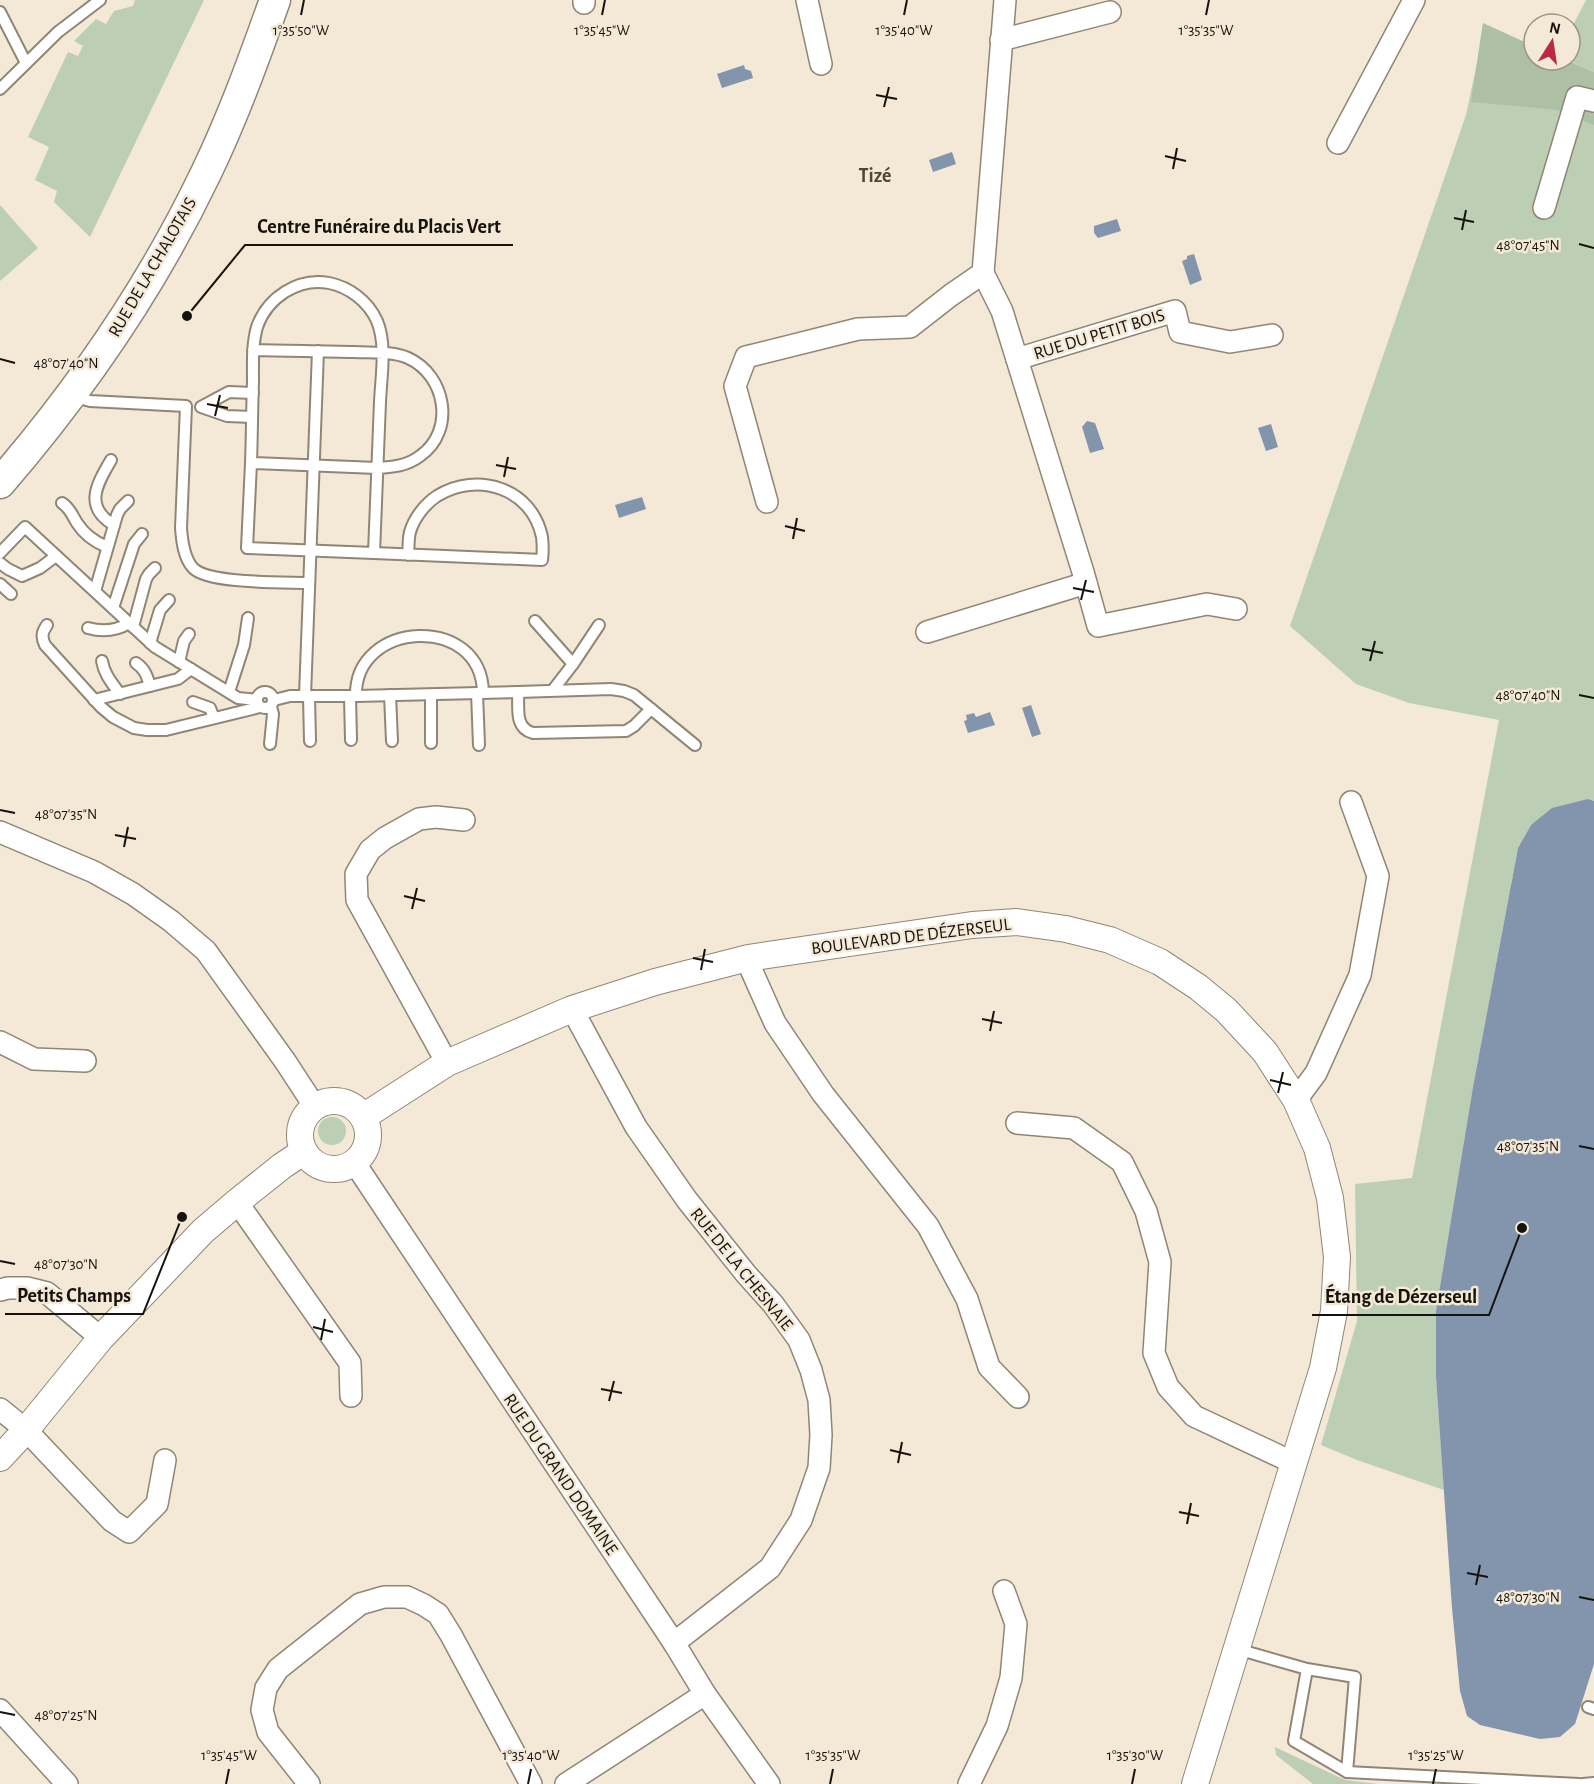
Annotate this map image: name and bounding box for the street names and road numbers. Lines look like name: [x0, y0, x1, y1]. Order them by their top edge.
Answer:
street label: RUE DE LA CHALOTAIS: [106, 195, 200, 340]
street label: RUE DU PETIT BOIS: [1032, 306, 1167, 363]
street label: BOULEVARD DE DÉZERSEUL: [810, 913, 1012, 958]
street label: RUE DE LA CHESNAIE: [686, 1205, 796, 1334]
street label: RUE DU GRAND DOMAINE: [500, 1391, 621, 1559]

